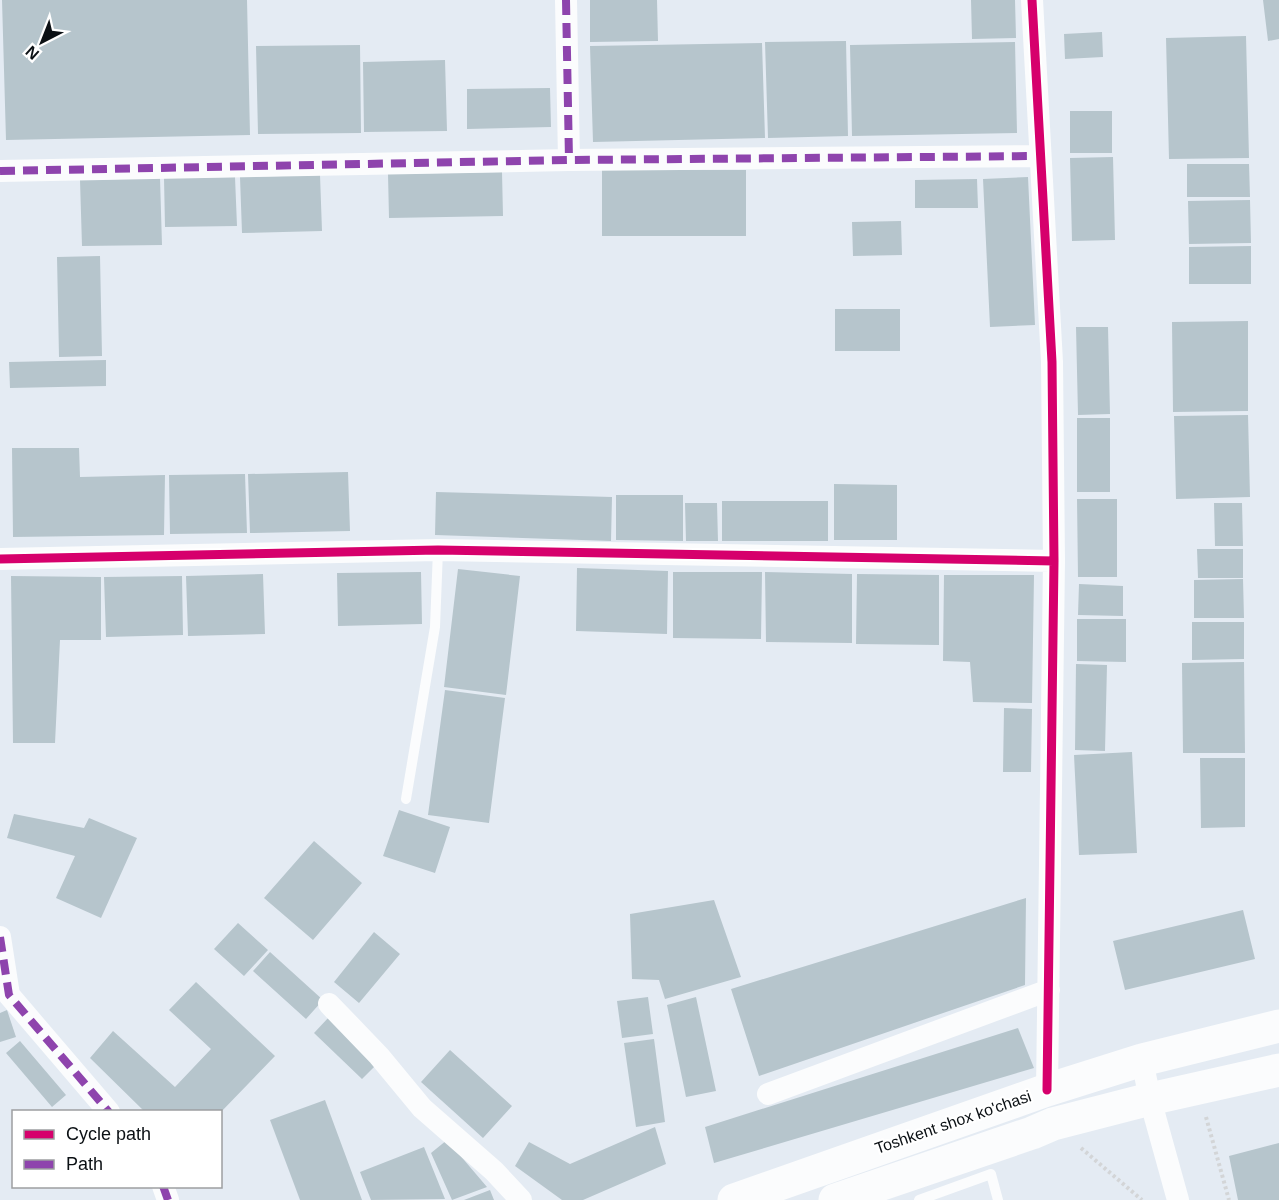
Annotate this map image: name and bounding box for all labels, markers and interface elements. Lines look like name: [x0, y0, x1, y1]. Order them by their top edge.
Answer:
north arrow: [12, 12, 72, 72]
text: N: [22, 43, 42, 63]
street label: Toshkent shox ko'chasi: [873, 1087, 1033, 1157]
legend: [12, 1110, 222, 1188]
text: Cycle path: [66, 1124, 151, 1144]
text: Path: [66, 1154, 103, 1174]

